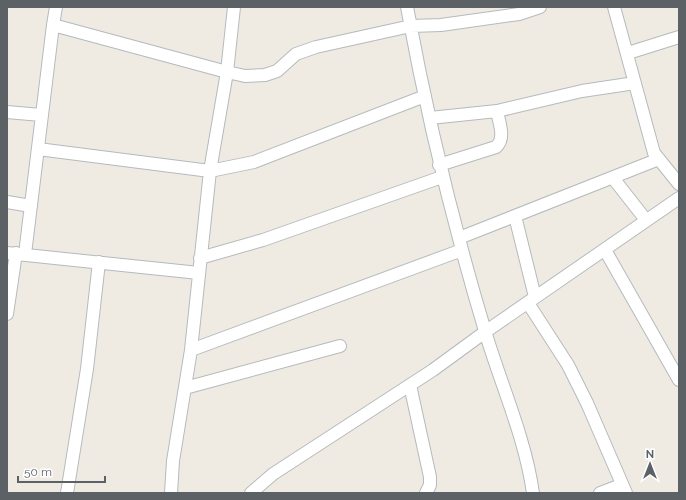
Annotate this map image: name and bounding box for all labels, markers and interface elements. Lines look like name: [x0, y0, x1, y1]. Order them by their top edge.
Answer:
north arrow: [630, 444, 670, 484]
text: N: [646, 448, 654, 461]
scale bar: [18, 458, 105, 484]
text: 50 m: [24, 465, 52, 479]

